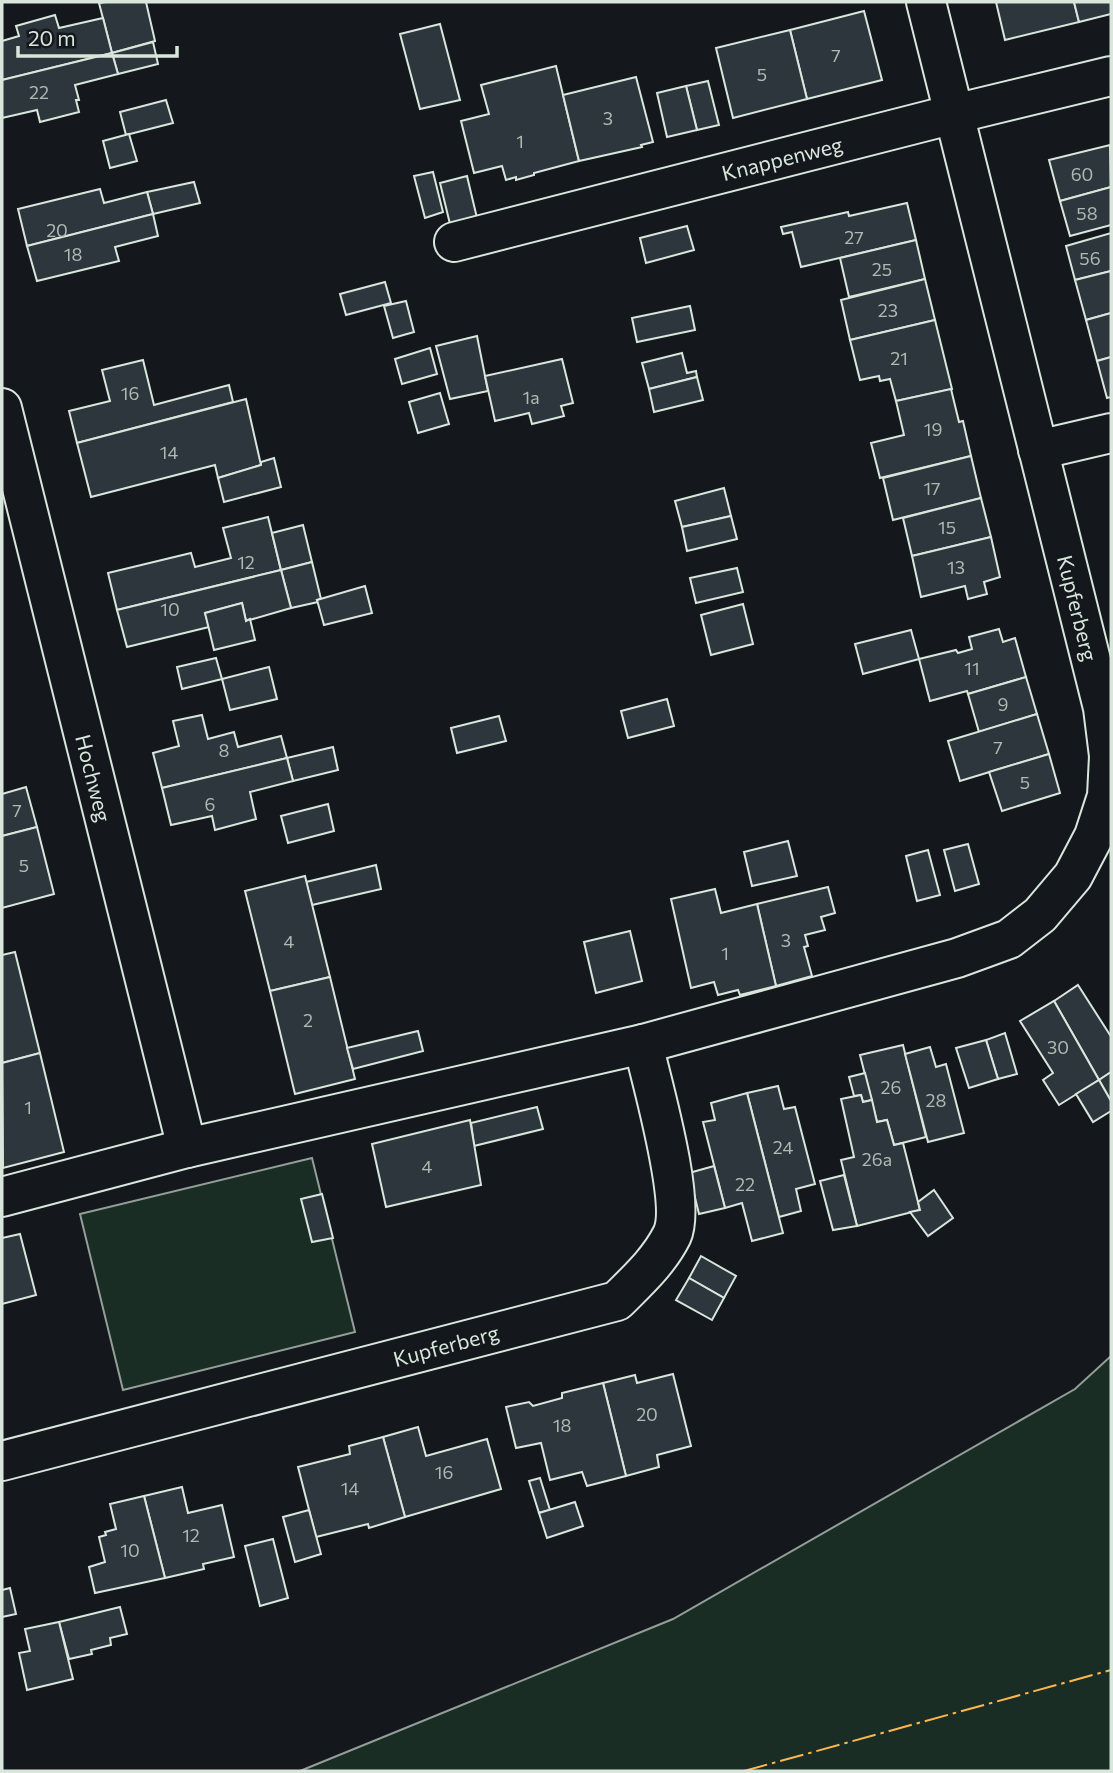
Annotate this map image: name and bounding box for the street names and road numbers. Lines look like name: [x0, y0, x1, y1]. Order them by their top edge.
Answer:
street label: Knappenweg: [719, 131, 845, 185]
street label: Kupferberg: [1053, 552, 1103, 664]
street label: Hochweg: [71, 732, 117, 824]
street label: Kupferberg: [390, 1319, 502, 1371]

